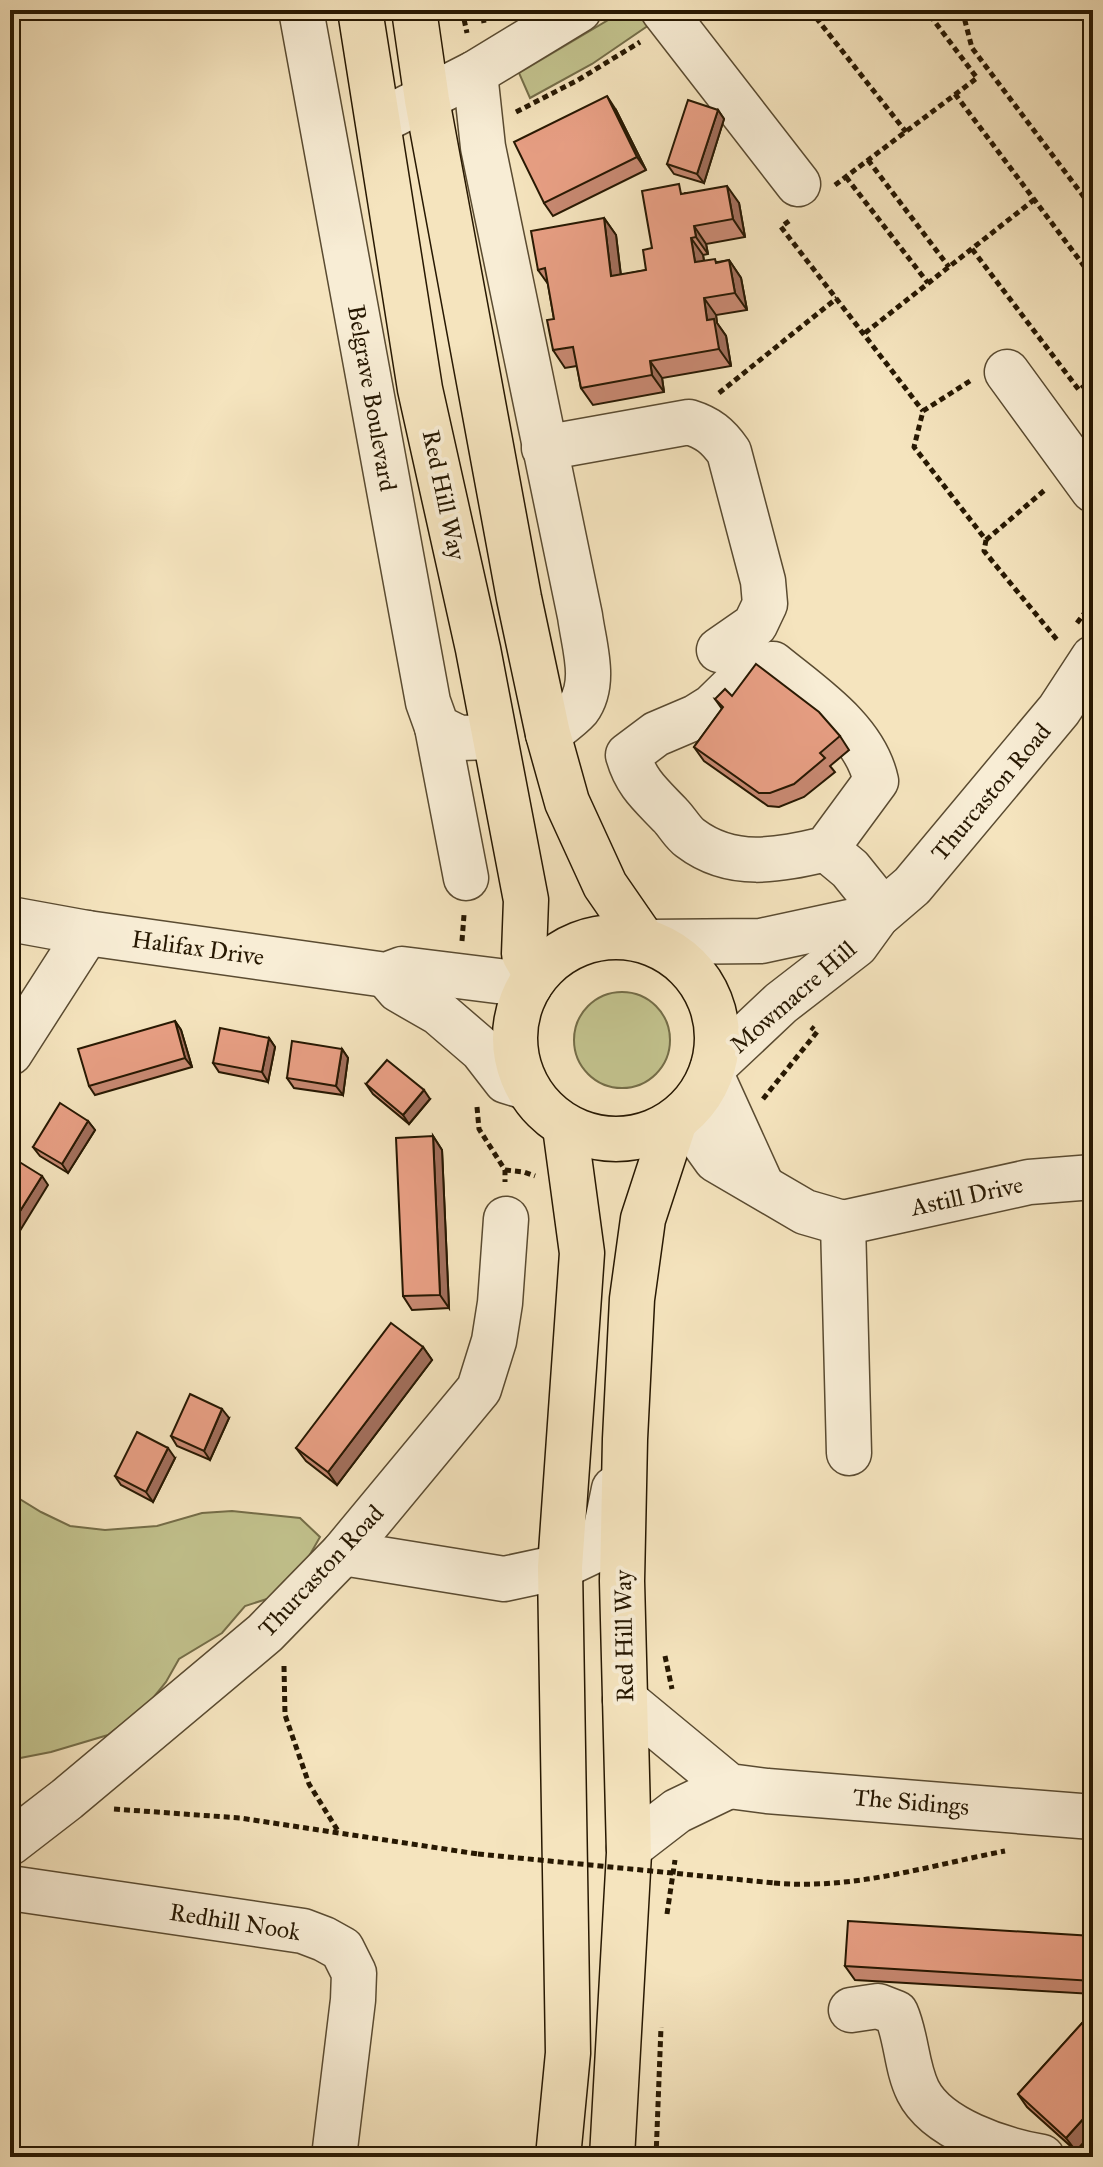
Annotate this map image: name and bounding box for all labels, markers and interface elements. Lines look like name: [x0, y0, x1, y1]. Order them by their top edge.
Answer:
street label: Belgrave Boulevard: [341, 303, 403, 493]
street label: Red Hill Way: [416, 427, 473, 564]
street label: Thurcaston Road: [925, 717, 1057, 867]
street label: Halifax Drive: [130, 924, 266, 972]
street label: Mowmacre Hill: [724, 934, 863, 1060]
street label: Astill Drive: [907, 1170, 1026, 1223]
street label: Thurcaston Road: [252, 1498, 390, 1644]
street label: Red Hill Way: [608, 1569, 640, 1702]
street label: The Sidings: [852, 1782, 970, 1822]
street label: Redhill Nook: [167, 1897, 304, 1947]

